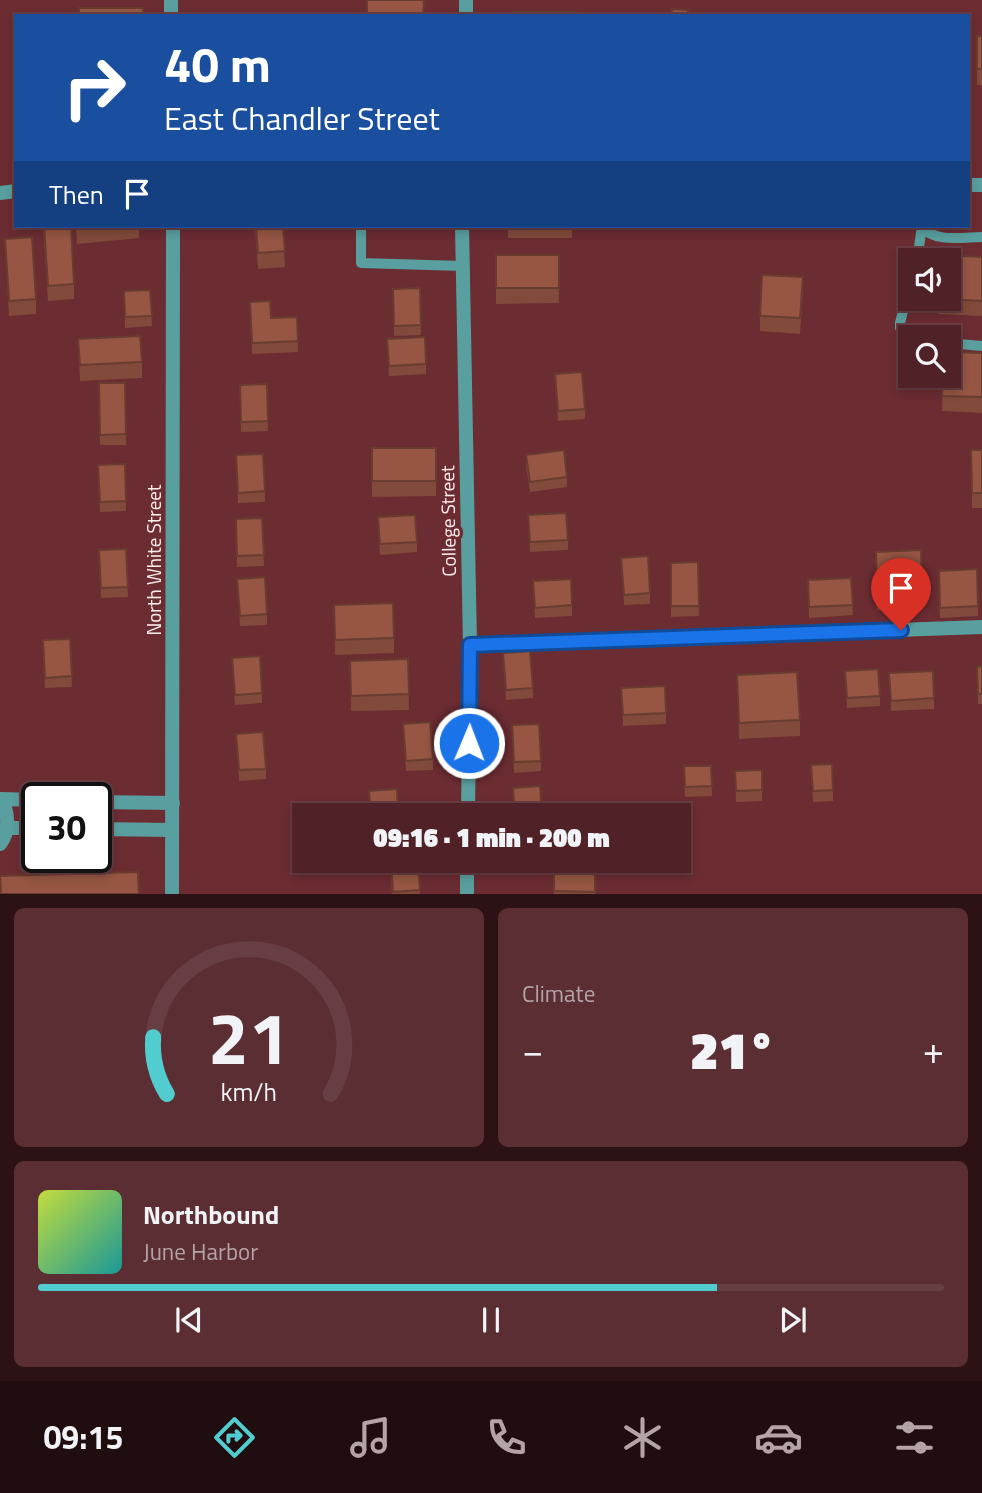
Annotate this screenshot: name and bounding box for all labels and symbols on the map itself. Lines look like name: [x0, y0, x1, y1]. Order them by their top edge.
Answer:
street label: College Street: [432, 465, 463, 577]
street label: North White Street: [139, 484, 168, 636]
pin: [871, 558, 931, 630]
position arrow: [432, 706, 506, 780]
speed limit sign: 30: [21, 782, 112, 873]

